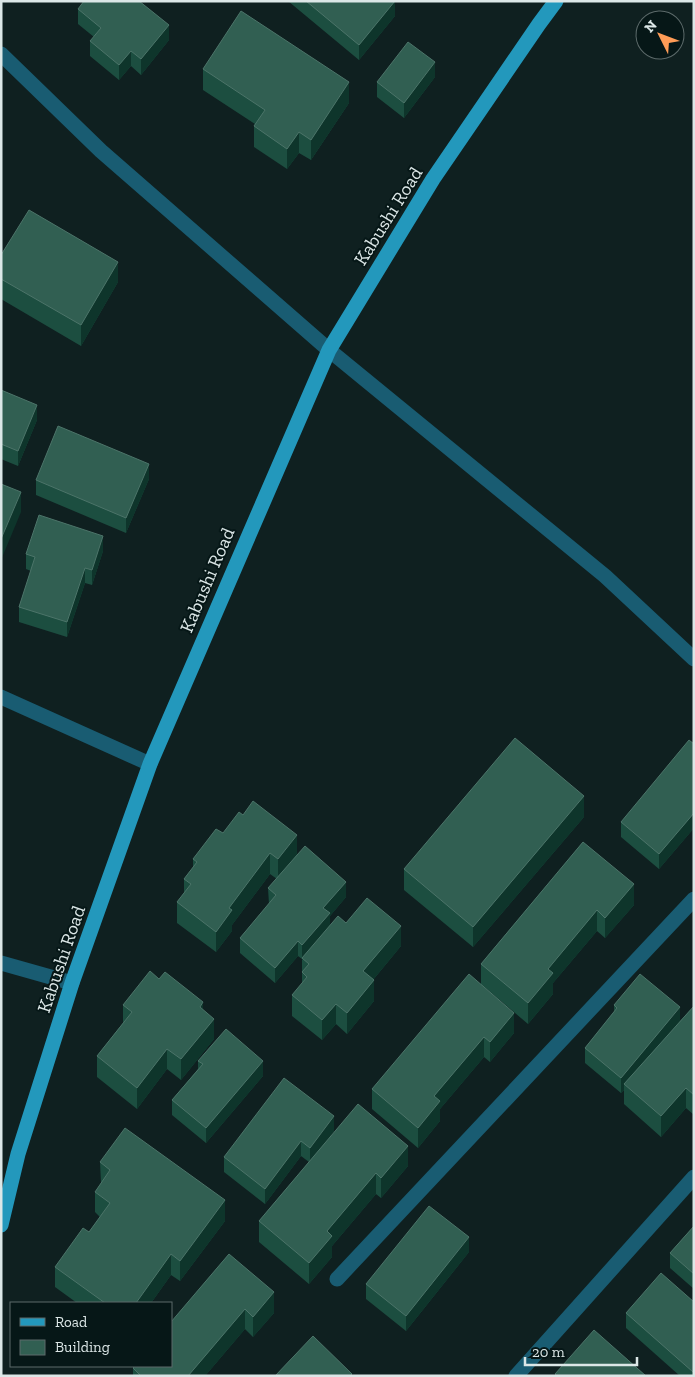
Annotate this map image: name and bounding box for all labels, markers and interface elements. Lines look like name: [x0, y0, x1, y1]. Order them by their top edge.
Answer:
north arrow: [635, 10, 685, 60]
text: N: [641, 17, 661, 36]
street label: Kabushi Road: [349, 162, 428, 269]
street label: Kabushi Road: [175, 524, 240, 636]
street label: Kabushi Road: [32, 902, 90, 1016]
legend: [10, 1302, 172, 1367]
text: Road: [55, 1313, 88, 1331]
scale bar: [525, 1334, 638, 1366]
text: Building: [55, 1338, 110, 1356]
text: 20 m: [532, 1343, 565, 1361]

